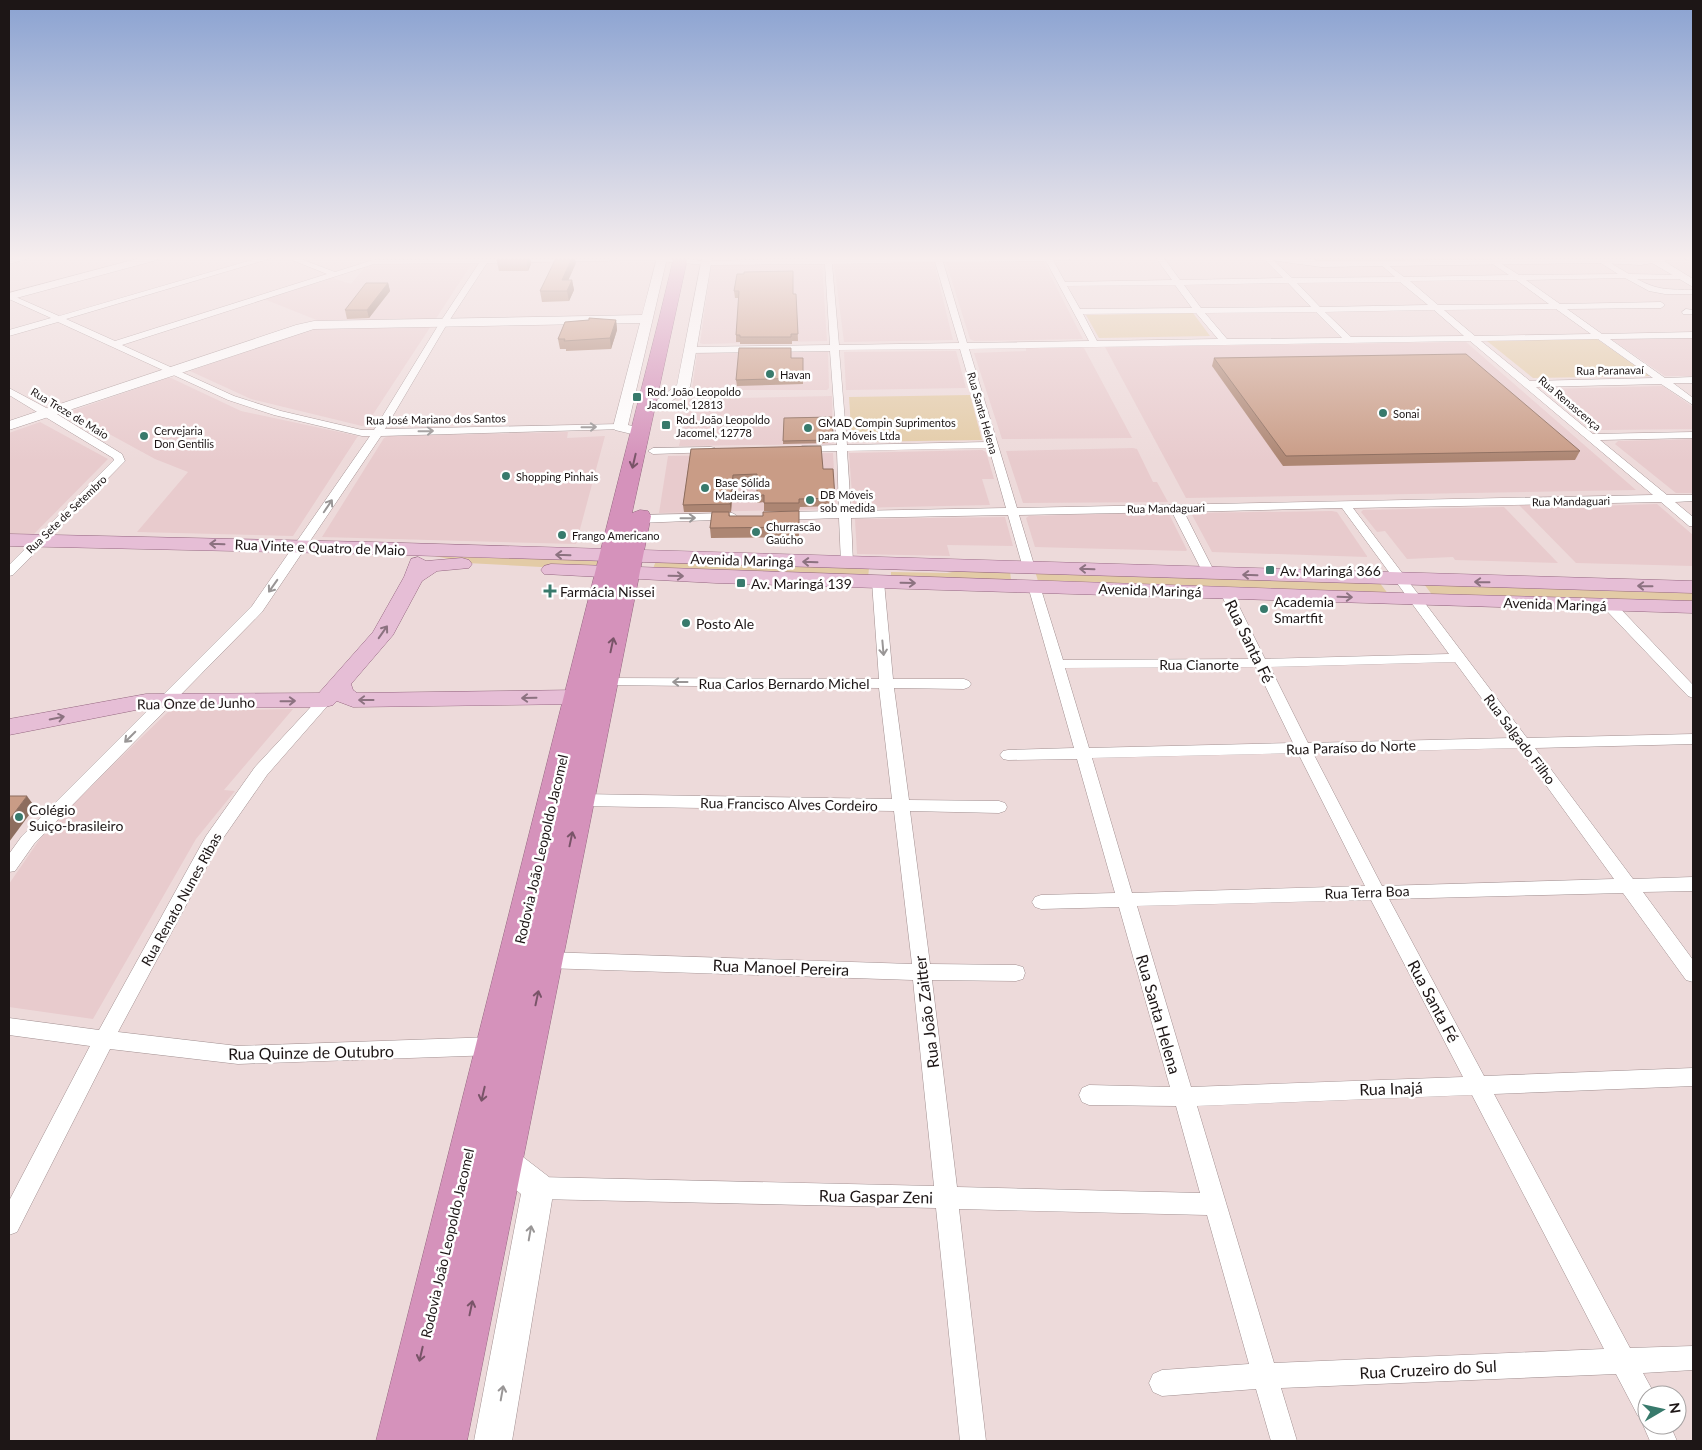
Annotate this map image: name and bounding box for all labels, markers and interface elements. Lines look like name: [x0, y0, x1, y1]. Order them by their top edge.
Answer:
street label: Rua Paranavaí: [1576, 363, 1644, 377]
marker: Havan: [764, 368, 776, 380]
place label: Havan: [780, 368, 811, 381]
street label: Rua Santa Helena: [965, 370, 1001, 456]
street label: Rua Renascença: [1536, 373, 1604, 433]
street label: Rua Treze de Maio: [29, 385, 111, 441]
place label: Rod. João Leopoldo Jacomel, 12813: [647, 385, 741, 411]
marker: Rod. João Leopoldo Jacomel, 12813: [631, 391, 643, 403]
marker: Sonai: [1377, 407, 1389, 419]
place label: Sonai: [1393, 407, 1420, 420]
street label: Rua José Mariano dos Santos: [366, 411, 506, 427]
place label: Rod. João Leopoldo Jacomel, 12778: [676, 413, 770, 439]
place label: GMAD Compin Suprimentos para Móveis Ltda: [818, 416, 956, 442]
marker: Rod. João Leopoldo Jacomel, 12778: [660, 419, 672, 431]
marker: GMAD Compin Suprimentos para Móveis Ltda: [802, 422, 814, 434]
one-way arrow: [581, 423, 597, 432]
place label: Cervejaria Don Gentilis: [154, 424, 214, 450]
one-way arrow: [418, 426, 434, 436]
marker: Cervejaria Don Gentilis: [138, 430, 150, 442]
one-way arrow: [629, 453, 638, 469]
marker: Shopping Pinhais: [500, 470, 512, 482]
place label: Shopping Pinhais: [516, 470, 598, 483]
street label: Rua Sete de Setembro: [23, 472, 109, 556]
place label: Base Sólida Madeiras: [715, 476, 770, 502]
marker: Base Sólida Madeiras: [699, 482, 711, 494]
place label: DB Móveis sob medida: [820, 488, 875, 514]
marker: DB Móveis sob medida: [804, 494, 816, 506]
street label: Rua Mandaguari: [1532, 494, 1611, 508]
one-way arrow: [323, 499, 333, 513]
street label: Rua Mandaguari: [1127, 501, 1206, 515]
one-way arrow: [679, 513, 695, 522]
place label: Churrascão Gaúcho: [766, 520, 821, 546]
marker: Churrascão Gaúcho: [750, 526, 762, 538]
marker: Frango Americano: [556, 529, 568, 541]
place label: Frango Americano: [572, 529, 660, 542]
street label: Rua Vinte e Quatro de Maio: [234, 536, 406, 558]
one-way arrow: [210, 539, 226, 548]
one-way arrow: [555, 550, 571, 560]
street label: Avenida Maringá: [690, 550, 794, 570]
one-way arrow: [802, 557, 818, 567]
place label: Av. Maringá 366: [1280, 562, 1381, 579]
marker: Av. Maringá 366: [1264, 564, 1276, 576]
one-way arrow: [1080, 565, 1096, 574]
one-way arrow: [1242, 570, 1258, 579]
one-way arrow: [667, 572, 683, 581]
place label: Av. Maringá 139: [751, 575, 852, 592]
marker: Av. Maringá 139: [735, 577, 747, 589]
one-way arrow: [1474, 577, 1490, 587]
one-way arrow: [900, 578, 916, 588]
one-way arrow: [268, 579, 278, 593]
street label: Avenida Maringá: [1098, 580, 1202, 600]
one-way arrow: [1637, 581, 1653, 591]
place label: Farmácia Nissei: [560, 583, 655, 600]
marker: Farmácia Nissei: [544, 585, 556, 597]
place label: Academia Smartfit: [1274, 593, 1334, 626]
one-way arrow: [1337, 593, 1353, 602]
street label: Avenida Maringá: [1503, 594, 1607, 614]
street label: Rua Santa Fé: [1222, 596, 1278, 686]
marker: Academia Smartfit: [1258, 603, 1270, 615]
place label: Posto Ale: [696, 615, 754, 632]
marker: Posto Ale: [680, 617, 692, 629]
one-way arrow: [378, 625, 388, 639]
one-way arrow: [608, 638, 617, 654]
one-way arrow: [878, 640, 888, 656]
street label: Rua Cianorte: [1159, 656, 1239, 673]
street label: Rua Carlos Bernardo Michel: [699, 675, 869, 692]
one-way arrow: [672, 677, 688, 687]
street label: Rua Salgado Filho: [1481, 691, 1559, 787]
street label: Rua Onze de Junho: [137, 693, 255, 713]
one-way arrow: [521, 693, 538, 703]
one-way arrow: [279, 696, 295, 706]
one-way arrow: [359, 696, 375, 705]
one-way arrow: [48, 713, 64, 722]
one-way arrow: [124, 731, 136, 743]
street label: Rua Paraíso do Norte: [1286, 736, 1416, 758]
street label: Rodovia João Leopoldo Jacomel: [511, 753, 571, 945]
street label: Rua Francisco Alves Cordeiro: [700, 794, 878, 814]
place label: Colégio Suiço-brasileiro: [29, 801, 123, 834]
marker: Colégio Suiço-brasileiro: [13, 811, 25, 823]
street label: Rua Renato Nunes Ribas: [137, 829, 225, 969]
one-way arrow: [567, 831, 576, 847]
street label: Rua Terra Boa: [1324, 882, 1410, 902]
street label: Rua Santa Helena: [1133, 952, 1185, 1076]
street label: Rua João Zaitter: [910, 954, 942, 1069]
street label: Rua Manoel Pereira: [712, 955, 850, 979]
street label: Rua Santa Fé: [1404, 957, 1464, 1045]
one-way arrow: [533, 990, 542, 1006]
street label: Rua Quinze de Outubro: [228, 1041, 394, 1063]
street label: Rua Inajá: [1359, 1077, 1423, 1099]
one-way arrow: [478, 1085, 487, 1101]
street label: Rodovia João Leopoldo Jacomel: [417, 1147, 477, 1339]
street label: Rua Gaspar Zeni: [819, 1186, 933, 1206]
one-way arrow: [526, 1226, 536, 1242]
one-way arrow: [467, 1301, 477, 1317]
one-way arrow: [416, 1345, 425, 1361]
street label: Rua Cruzeiro do Sul: [1359, 1356, 1497, 1382]
north arrow: [1637, 1385, 1687, 1435]
one-way arrow: [497, 1386, 507, 1402]
text: N: [1666, 1401, 1685, 1415]

